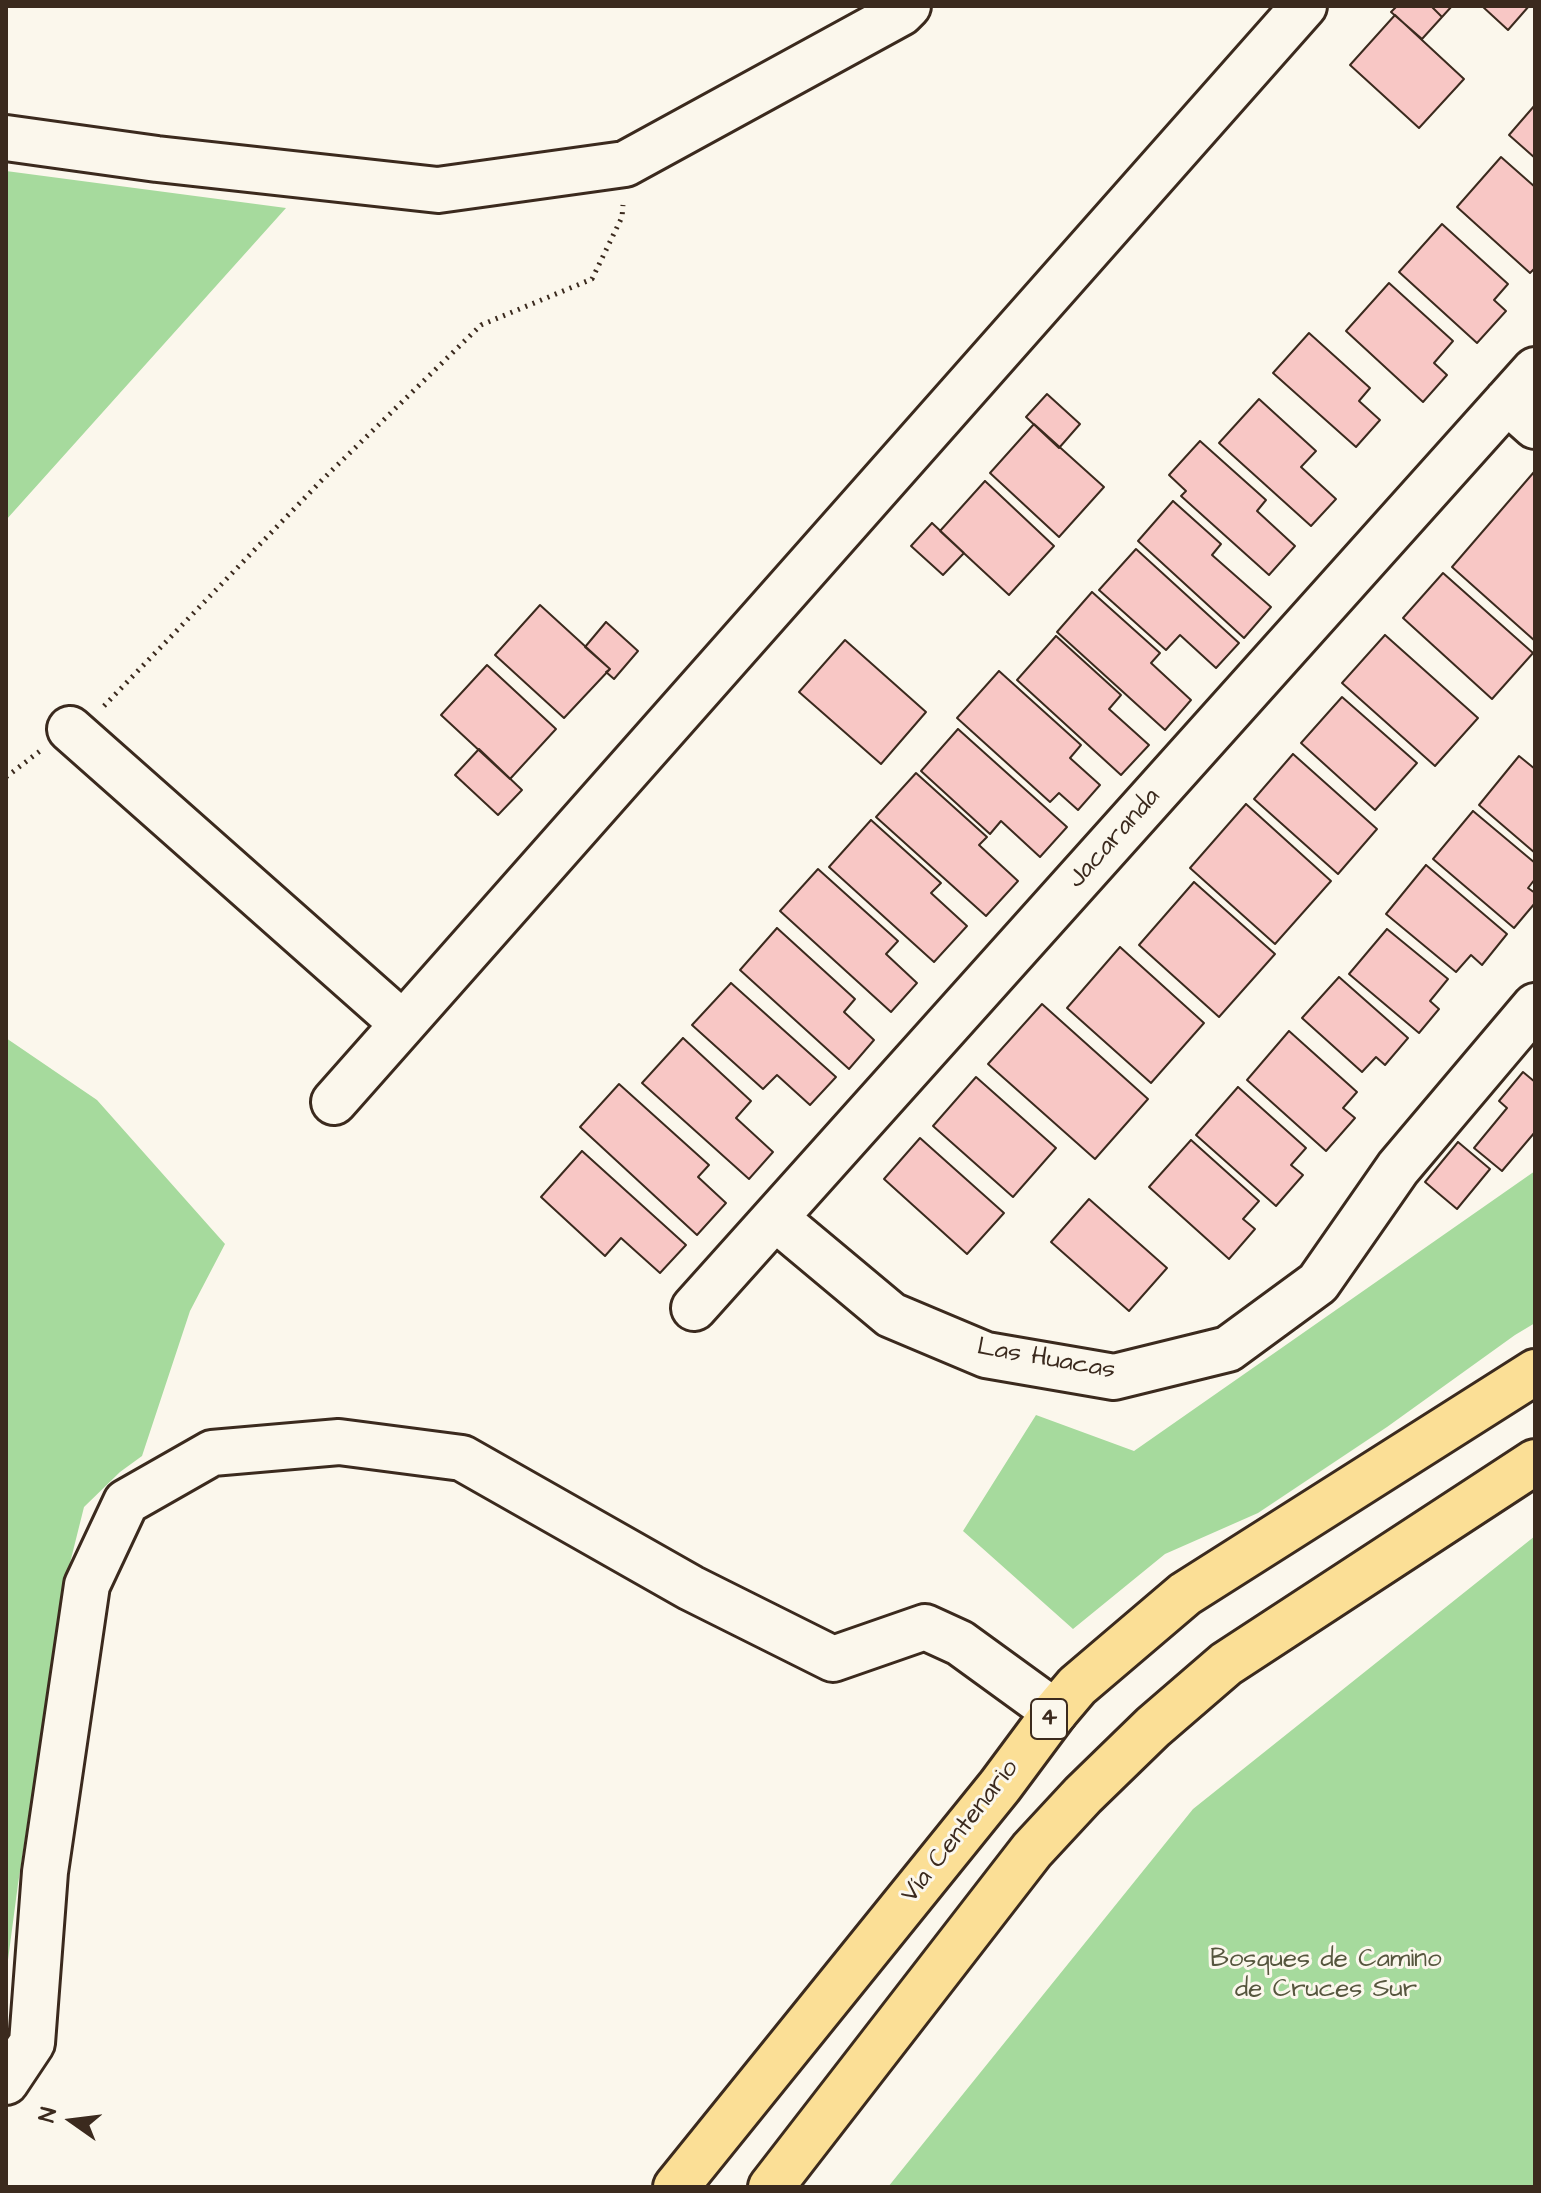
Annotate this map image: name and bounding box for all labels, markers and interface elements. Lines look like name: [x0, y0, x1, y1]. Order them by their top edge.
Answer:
street label: Jacaranda: [1062, 783, 1168, 895]
street label: Las Huacas: [975, 1333, 1117, 1387]
road number: 4: [1031, 1699, 1067, 1739]
street label: Vía Centenario: [895, 1754, 1027, 1910]
park label: Bosques de Camino de Cruces Sur: [1210, 1945, 1442, 2006]
north arrow: [32, 2081, 112, 2161]
text: N: [32, 2105, 65, 2126]

